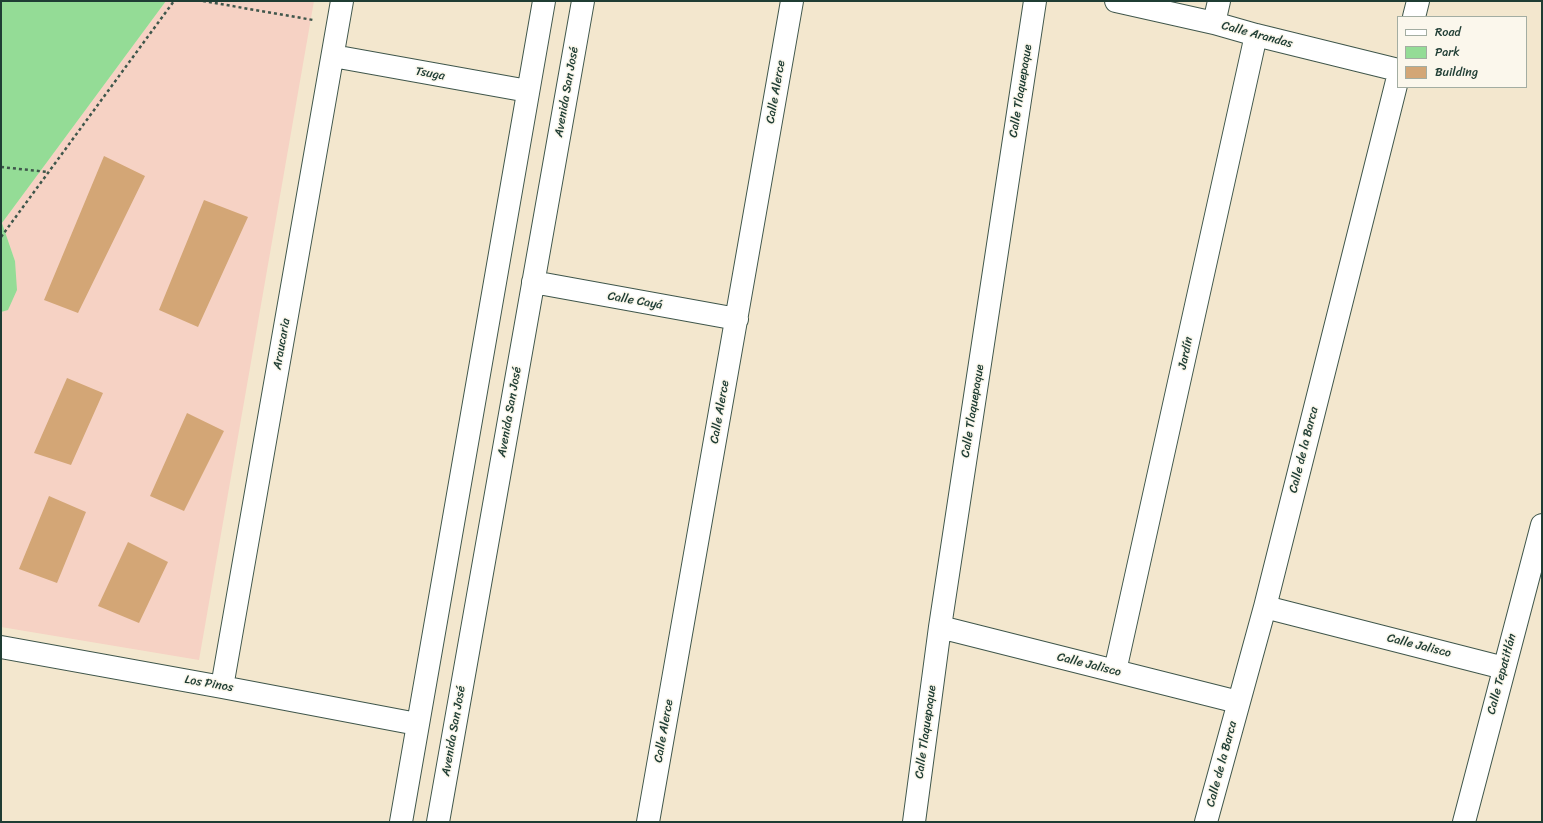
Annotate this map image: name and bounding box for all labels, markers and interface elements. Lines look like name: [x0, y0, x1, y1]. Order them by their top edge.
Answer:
legend: [1397, 16, 1527, 88]
street label: Calle Arandas: [1220, 19, 1294, 51]
text: Road: [1435, 21, 1461, 43]
text: Park: [1435, 41, 1460, 63]
street label: Calle Tlaquepaque: [1007, 43, 1035, 139]
street label: Avenida San José: [552, 46, 582, 138]
street label: Calle Alerce: [763, 59, 789, 125]
text: Building: [1435, 61, 1478, 83]
street label: Tsuga: [414, 64, 446, 84]
street label: Calle Cayá: [606, 289, 664, 313]
street label: Araucaria: [270, 317, 294, 371]
street label: Jardín: [1176, 335, 1196, 371]
street label: Calle Tlaquepaque: [959, 363, 987, 459]
street label: Avenida San José: [495, 366, 525, 458]
street label: Calle Alerce: [707, 379, 733, 445]
street label: Calle de la Barca: [1286, 405, 1322, 495]
street label: Calle Jalisco: [1385, 631, 1453, 661]
street label: Calle Tepatitlán: [1484, 632, 1520, 716]
street label: Calle Jalisco: [1055, 650, 1123, 680]
street label: Los Pinos: [184, 673, 234, 695]
street label: Calle Tlaquepaque: [912, 684, 940, 780]
street label: Avenida San José: [439, 685, 469, 777]
street label: Calle Alerce: [651, 698, 677, 764]
street label: Calle de la Barca: [1204, 719, 1240, 809]

